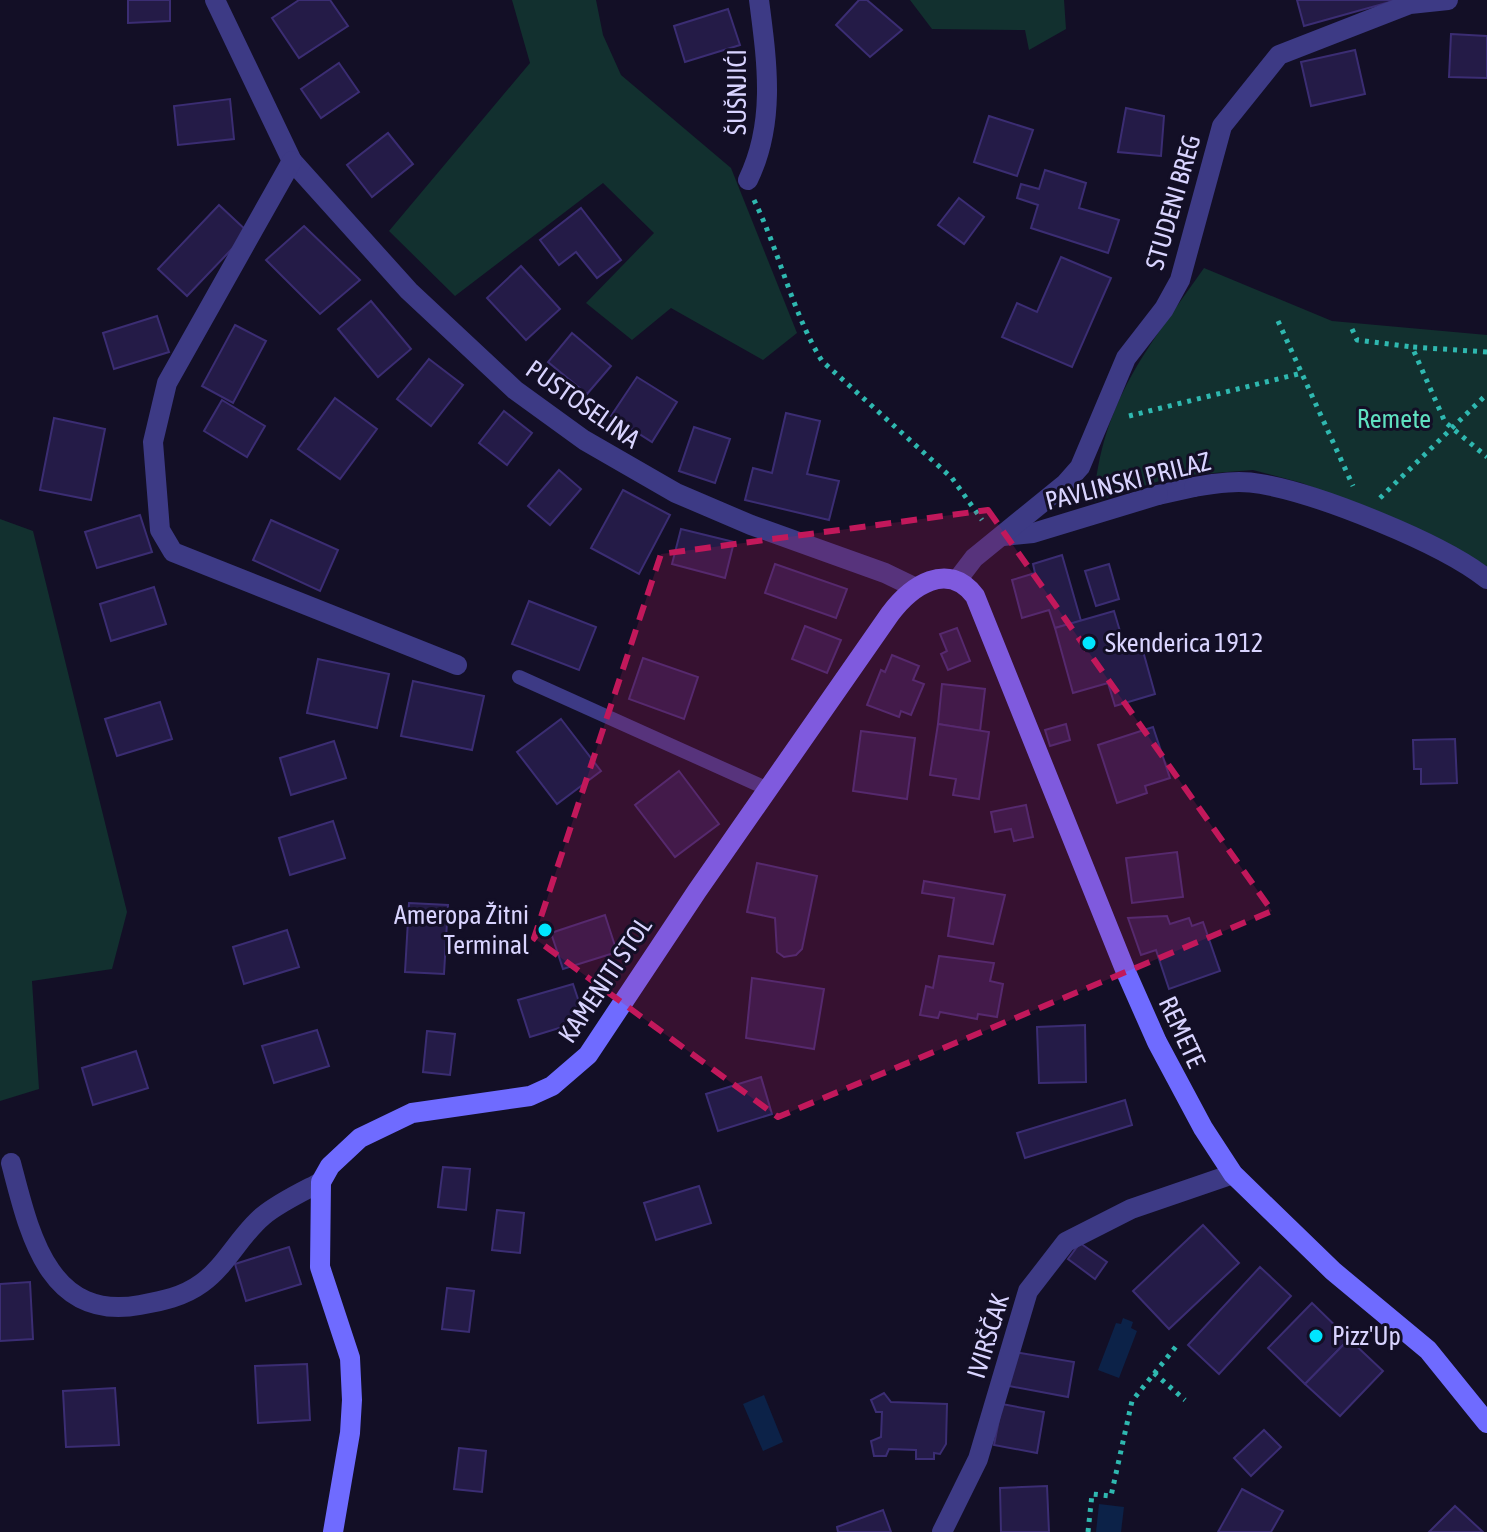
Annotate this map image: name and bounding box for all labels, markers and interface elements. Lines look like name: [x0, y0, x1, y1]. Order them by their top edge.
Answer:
street label: ŠUŠNJIĆI: [722, 49, 752, 135]
street label: STUDENI BREG: [1139, 131, 1207, 273]
street label: PUSTOSELINA: [520, 354, 646, 454]
park label: Remete: [1357, 404, 1431, 434]
street label: PAVLINSKI PRILAZ: [1042, 446, 1214, 516]
place label: Skenderica 1912: [1105, 628, 1263, 658]
marker: Skenderica 1912: [1080, 634, 1098, 652]
place label: Ameropa Žitni Terminal: [394, 900, 529, 960]
street label: KAMENITI STOL: [552, 912, 658, 1048]
marker: Ameropa Žitni Terminal: [536, 921, 554, 939]
street label: REMETE: [1153, 992, 1211, 1072]
street label: IVIRŠČAK: [961, 1290, 1015, 1382]
place label: Pizz'Up: [1332, 1321, 1401, 1351]
marker: Pizz'Up: [1307, 1327, 1325, 1345]

